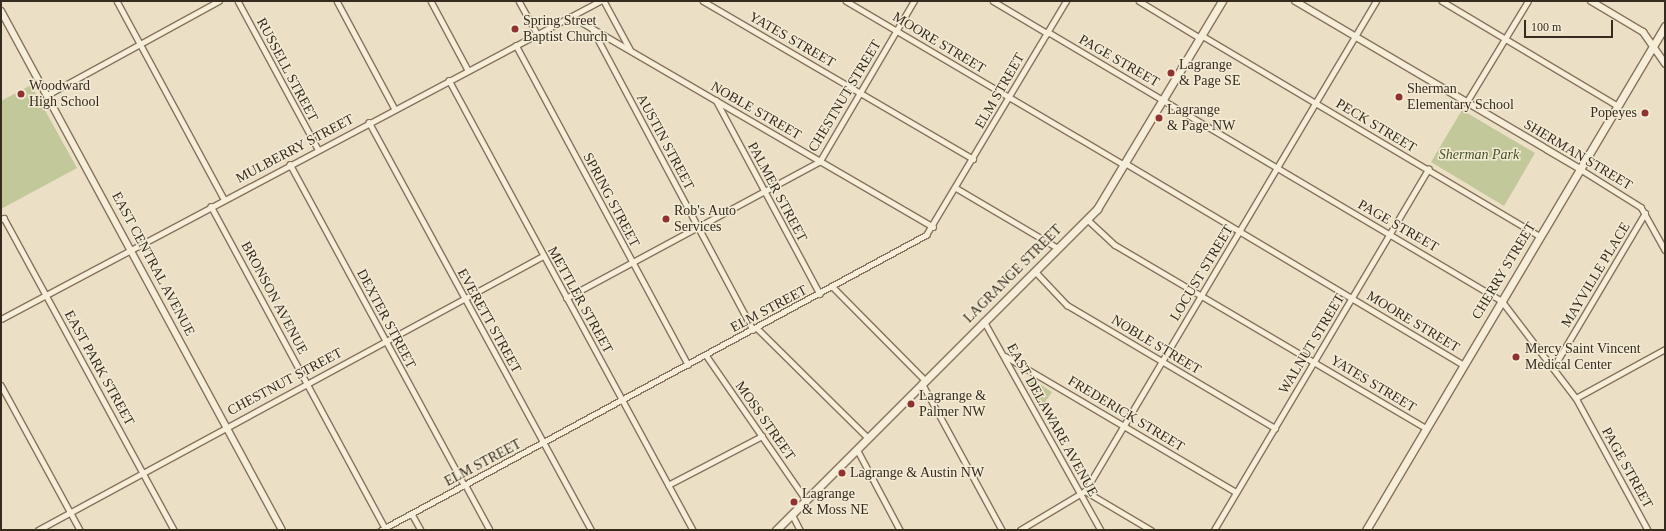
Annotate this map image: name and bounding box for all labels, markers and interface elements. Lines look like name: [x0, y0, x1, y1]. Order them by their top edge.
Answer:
street label: YATES STREET: [746, 9, 838, 71]
street label: MOORE STREET: [890, 9, 988, 77]
scale bar: [1526, 12, 1615, 38]
place label: Spring Street Baptist Church: [523, 13, 607, 46]
street label: RUSSELL STREET: [252, 15, 322, 125]
text: 100 m: [1531, 20, 1561, 34]
marker: Spring Street Baptist Church: [510, 24, 520, 34]
street label: PAGE STREET: [1076, 31, 1162, 91]
street label: CHESTNUT STREET: [805, 37, 885, 155]
street label: ELM STREET: [972, 50, 1028, 132]
place label: Lagrange & Page SE: [1179, 57, 1240, 90]
marker: Lagrange & Page SE: [1166, 68, 1176, 78]
place label: Woodward High School: [29, 78, 99, 110]
street label: NOBLE STREET: [708, 78, 804, 144]
place label: Sherman Elementary School: [1407, 81, 1514, 114]
marker: Woodward High School: [16, 89, 26, 99]
street label: AUSTIN STREET: [633, 91, 697, 193]
marker: Sherman Elementary School: [1394, 92, 1404, 102]
street label: PECK STREET: [1333, 95, 1419, 157]
place label: Lagrange & Page NW: [1167, 102, 1235, 134]
place label: Popeyes: [1590, 105, 1637, 121]
marker: Popeyes: [1640, 108, 1650, 118]
street label: MULBERRY STREET: [233, 111, 357, 187]
marker: Lagrange & Page NW: [1154, 113, 1164, 123]
street label: SHERMAN STREET: [1521, 116, 1635, 194]
street label: PALMER STREET: [744, 139, 810, 245]
park label: Sherman Park: [1439, 147, 1519, 163]
street label: SPRING STREET: [579, 150, 643, 250]
street label: EAST CENTRAL AVENUE: [107, 188, 199, 340]
street label: PAGE STREET: [1355, 196, 1441, 256]
place label: Rob's Auto Services: [674, 203, 737, 236]
marker: Rob's Auto Services: [661, 214, 671, 224]
street label: CHERRY STREET: [1468, 219, 1540, 323]
street label: MAYVILLE PLACE: [1558, 219, 1634, 331]
street label: LAGRANGE STREET: [960, 221, 1066, 327]
street label: LOCUST STREET: [1167, 222, 1237, 324]
street label: BRONSON AVENUE: [237, 238, 311, 358]
street label: METTLER STREET: [544, 244, 616, 356]
street label: DEXTER STREET: [353, 266, 419, 372]
street label: EVERETT STREET: [453, 266, 525, 376]
street label: ELM STREET: [728, 282, 810, 336]
street label: MOORE STREET: [1364, 288, 1462, 356]
street label: WALNUT STREET: [1275, 291, 1349, 397]
street label: EAST PARK STREET: [60, 307, 138, 429]
street label: NOBLE STREET: [1108, 312, 1204, 378]
street label: EAST DELAWARE AVENUE: [1003, 340, 1101, 500]
place label: Mercy Saint Vincent Medical Center: [1525, 341, 1641, 374]
street label: CHESTNUT STREET: [225, 345, 345, 419]
marker: Mercy Saint Vincent Medical Center: [1510, 351, 1522, 363]
street label: YATES STREET: [1327, 352, 1419, 416]
street label: FREDERICK STREET: [1065, 373, 1187, 455]
street label: MOSS STREET: [731, 378, 799, 464]
place label: Lagrange & Palmer NW: [919, 388, 986, 420]
marker: Lagrange & Palmer NW: [906, 399, 916, 409]
street label: PAGE STREET: [1598, 425, 1656, 511]
street label: ELM STREET: [442, 436, 524, 490]
place label: Lagrange & Austin NW: [850, 465, 985, 481]
marker: Lagrange & Austin NW: [837, 468, 847, 478]
place label: Lagrange & Moss NE: [802, 486, 869, 518]
marker: Lagrange & Moss NE: [789, 497, 799, 507]

